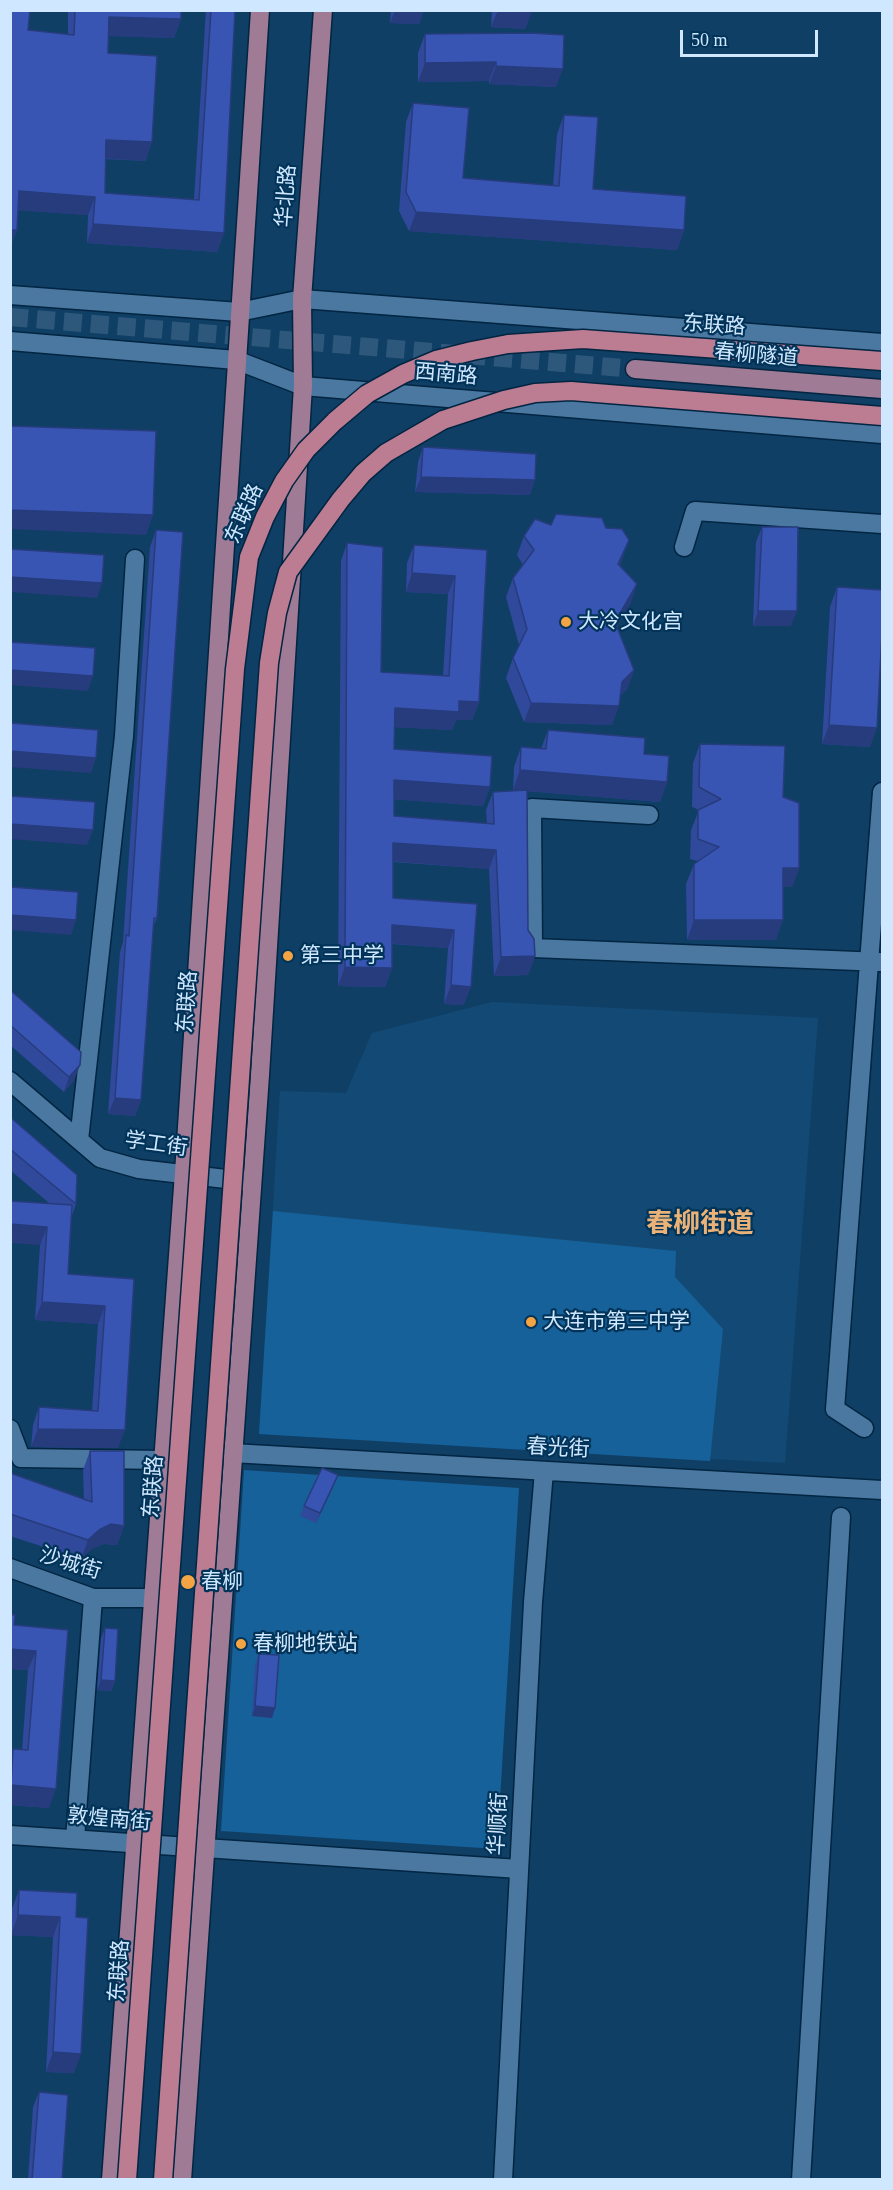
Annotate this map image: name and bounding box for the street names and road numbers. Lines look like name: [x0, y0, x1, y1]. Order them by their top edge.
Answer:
street label: 华北路: [272, 164, 302, 228]
street label: 东联路: [682, 311, 746, 341]
street label: 春柳隧道: [713, 340, 799, 372]
street label: 西南路: [414, 360, 478, 390]
street label: 东联路: [221, 480, 269, 548]
street label: 东联路: [173, 970, 203, 1034]
street label: 学工街: [123, 1128, 189, 1162]
street label: 春光街: [526, 1435, 590, 1463]
street label: 东联路: [139, 1455, 169, 1519]
street label: 沙城街: [36, 1543, 104, 1585]
street label: 华顺街: [485, 1792, 513, 1856]
street label: 敦煌南街: [66, 1804, 152, 1836]
street label: 东联路: [105, 1939, 135, 2003]

